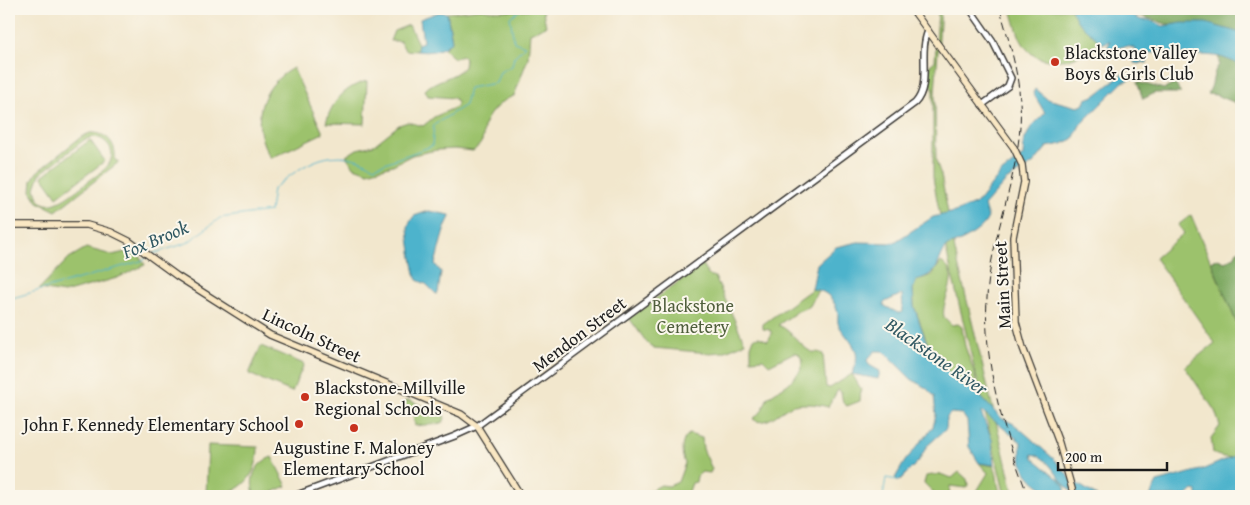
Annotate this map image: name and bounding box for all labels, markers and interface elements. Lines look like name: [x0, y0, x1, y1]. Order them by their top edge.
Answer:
place label: Blackstone Valley Boys & Girls Club: [1065, 39, 1198, 87]
marker: Blackstone Valley Boys & Girls Club: [1049, 56, 1061, 68]
water label: Fox Brook: [117, 212, 193, 266]
street label: Main Street: [986, 240, 1018, 330]
street label: Mendon Street: [526, 289, 632, 378]
park label: Blackstone Cemetery: [652, 292, 734, 340]
street label: Lincoln Street: [258, 300, 366, 370]
water label: Blackstone River: [879, 310, 995, 402]
place label: Blackstone-Millville Regional Schools: [315, 374, 466, 422]
marker: Blackstone-Millville Regional Schools: [299, 391, 311, 403]
place label: John F. Kennedy Elementary School: [21, 411, 289, 438]
marker: John F. Kennedy Elementary School: [293, 418, 305, 430]
marker: Augustine F. Maloney Elementary School: [348, 422, 360, 434]
place label: Augustine F. Maloney Elementary School: [274, 434, 434, 482]
scale bar: [1058, 440, 1166, 472]
text: 200 m: [1065, 446, 1103, 467]

